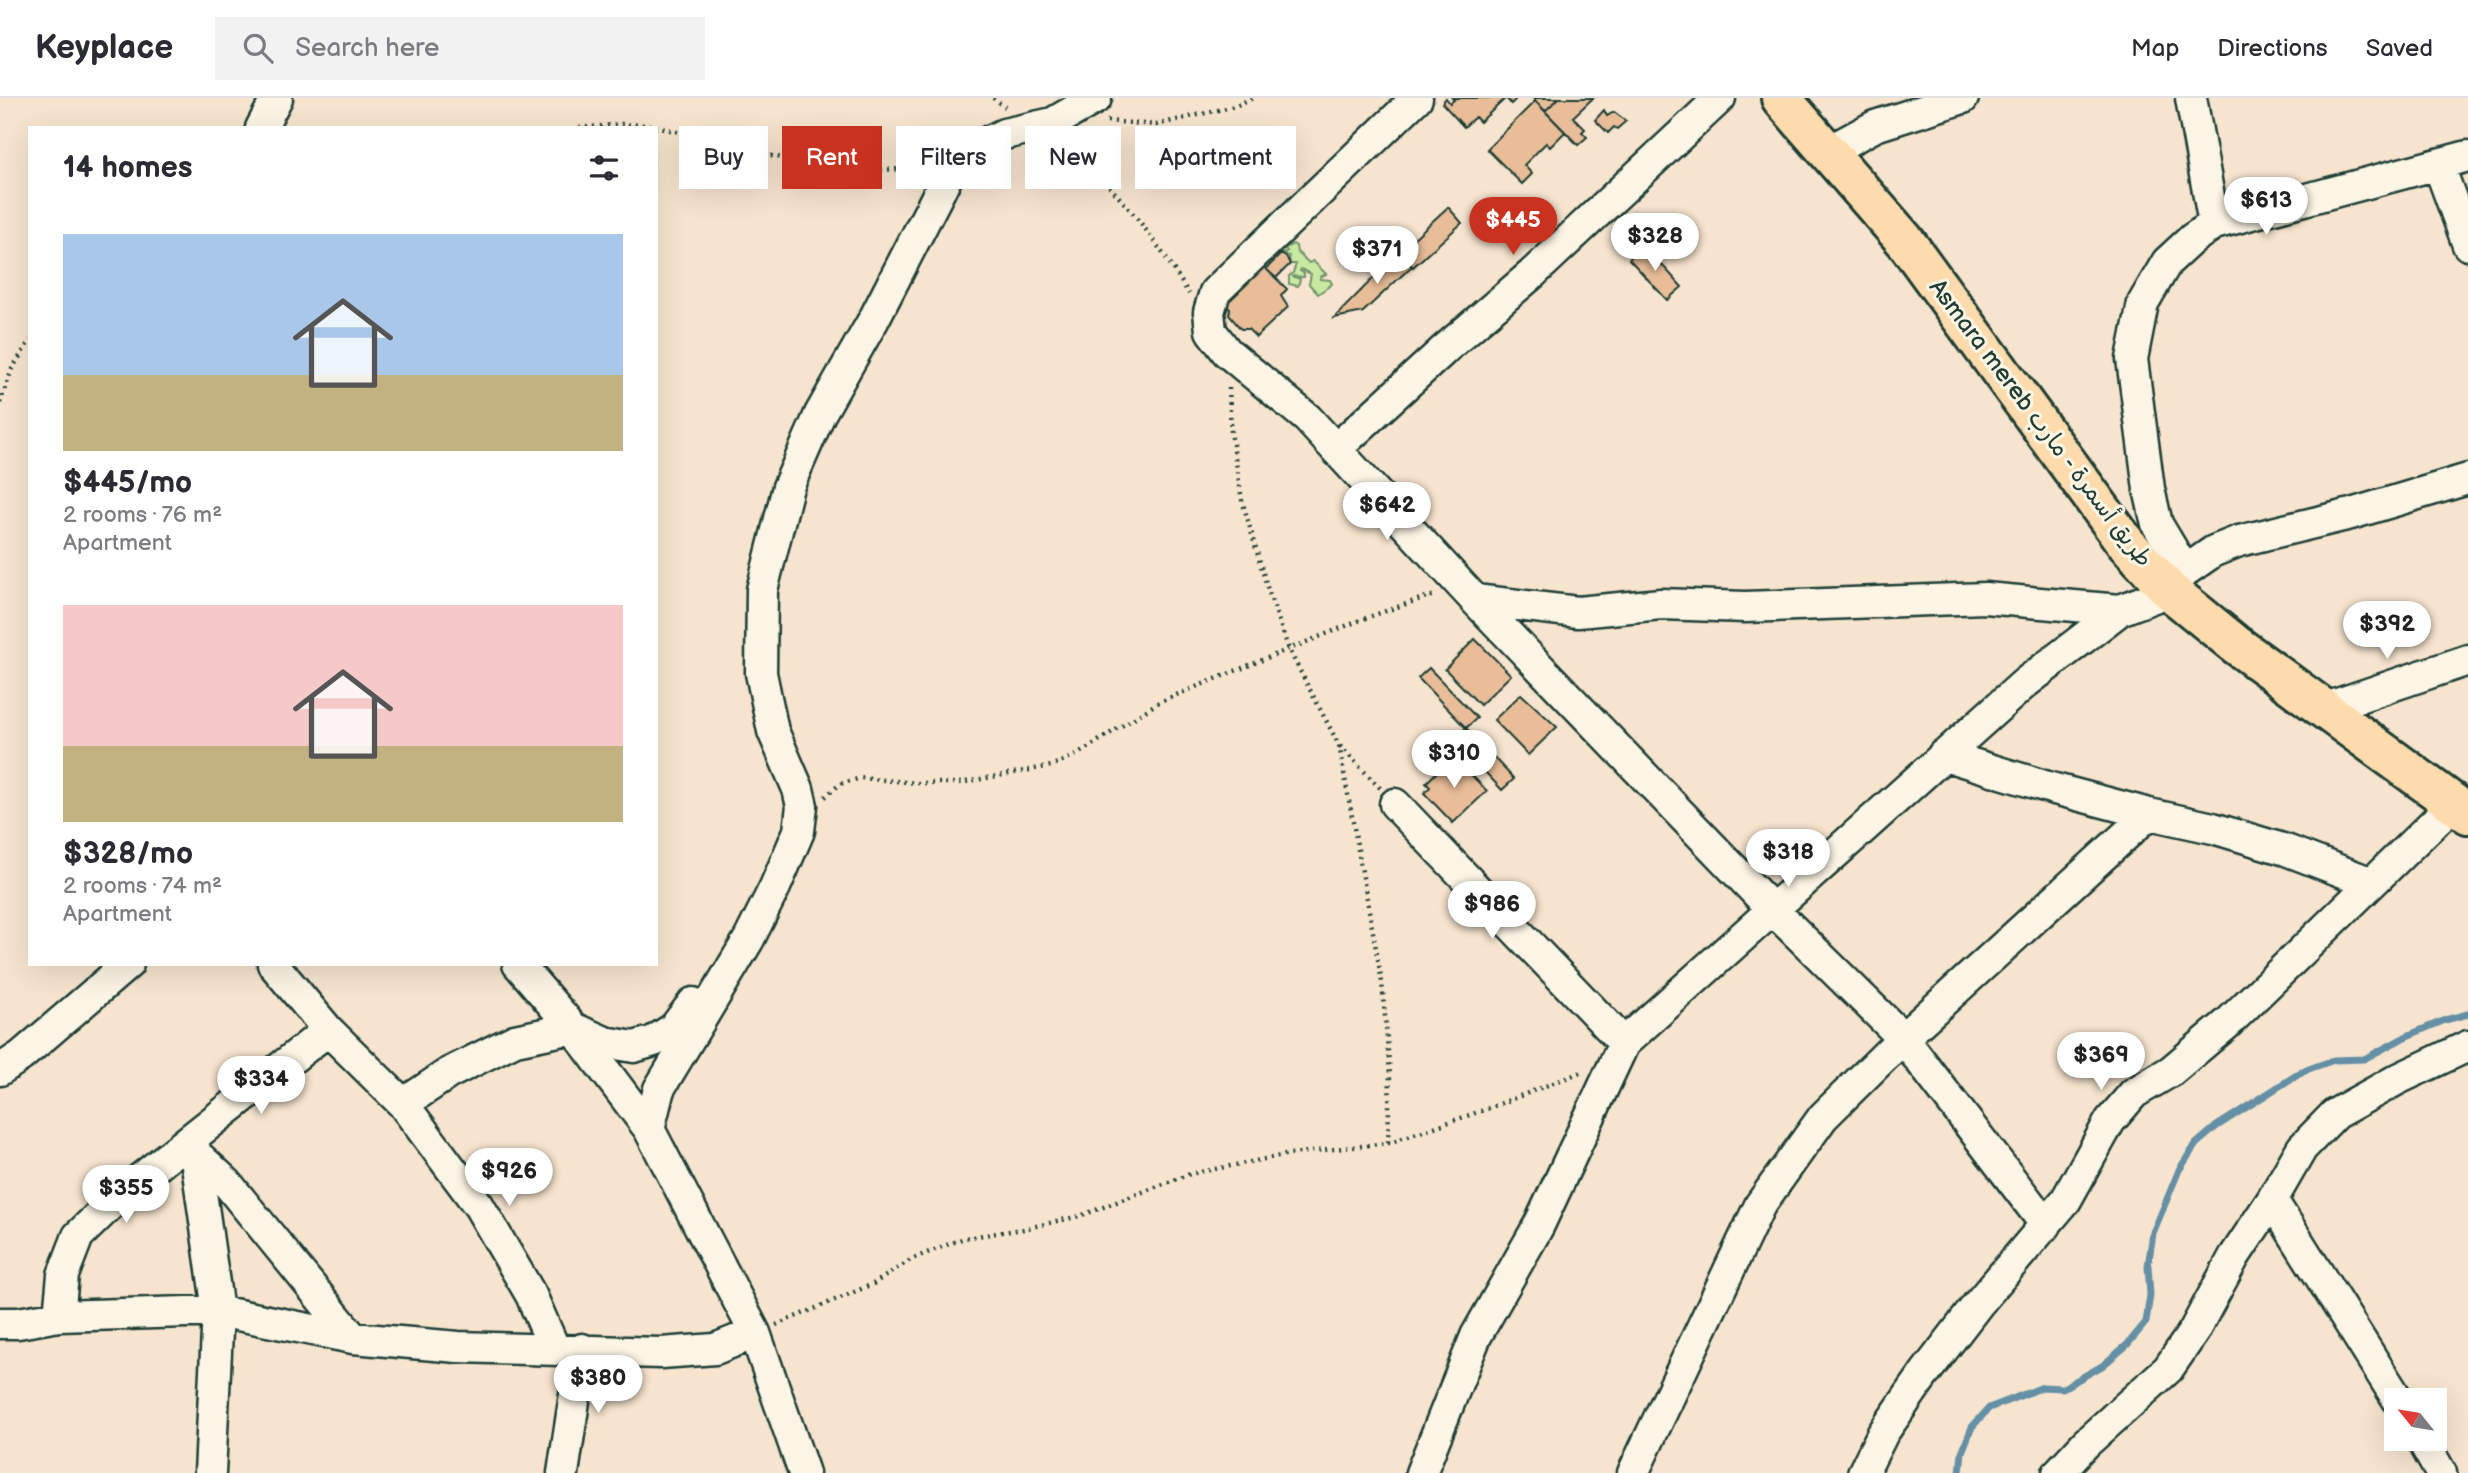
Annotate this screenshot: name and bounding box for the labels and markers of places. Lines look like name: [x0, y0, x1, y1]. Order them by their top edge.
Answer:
pin: $613: [2225, 178, 2307, 237]
pin: $445: [1472, 198, 1554, 257]
pin: $328: [1614, 214, 1696, 273]
pin: $371: [1336, 226, 1418, 286]
pin: $642: [1346, 482, 1428, 542]
pin: $392: [2346, 602, 2428, 661]
pin: $310: [1413, 730, 1495, 790]
pin: $318: [1747, 830, 1829, 889]
pin: $986: [1451, 882, 1533, 941]
pin: $369: [2060, 1032, 2142, 1092]
pin: $334: [220, 1056, 302, 1116]
pin: $926: [468, 1148, 550, 1208]
pin: $355: [85, 1166, 167, 1225]
pin: $380: [557, 1356, 639, 1415]

